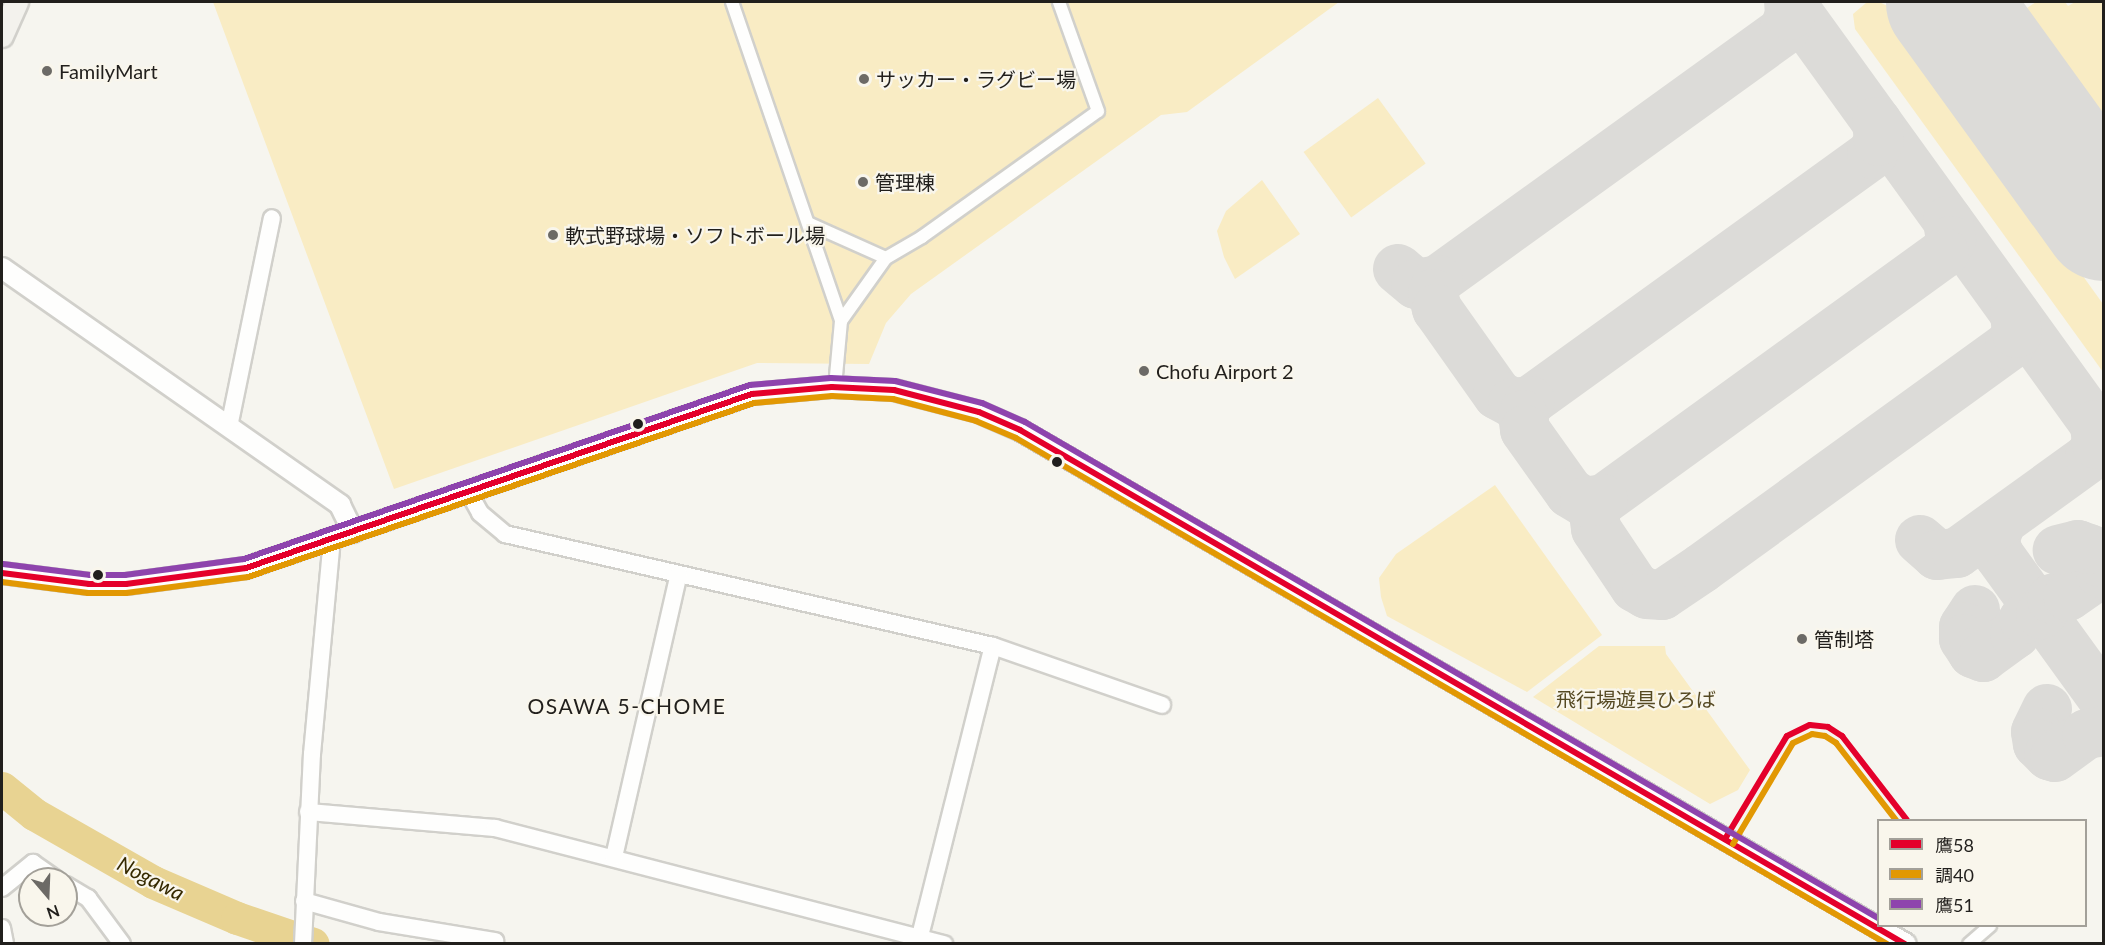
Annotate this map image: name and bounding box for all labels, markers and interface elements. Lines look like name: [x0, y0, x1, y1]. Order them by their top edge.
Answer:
place label: FamilyMart: [59, 59, 158, 83]
marker: FamilyMart: [40, 64, 54, 78]
place label: サッカー・ラグビー場: [876, 67, 1076, 91]
marker: サッカー・ラグビー場: [857, 72, 871, 86]
place label: 管理棟: [875, 170, 935, 194]
marker: 管理棟: [856, 175, 870, 189]
place label: 軟式野球場・ソフトボール場: [565, 223, 825, 247]
marker: 軟式野球場・ソフトボール場: [546, 228, 560, 242]
place label: Chofu Airport 2: [1156, 359, 1294, 383]
marker: Chofu Airport 2: [1137, 364, 1151, 378]
unlabelled marker: [632, 418, 644, 430]
unlabelled marker: [1051, 456, 1063, 468]
unlabelled marker: [92, 569, 104, 581]
place label: 管制塔: [1814, 627, 1874, 651]
marker: 管制塔: [1795, 632, 1809, 646]
park label: 飛行場遊具ひろば: [1556, 687, 1716, 711]
district label: OSAWA 5-CHOME: [527, 693, 727, 719]
legend: [1877, 819, 2087, 927]
text: 鷹58: [1935, 834, 1974, 856]
water label: Nogawa: [113, 850, 189, 906]
text: 調40: [1935, 864, 1974, 886]
north arrow: [18, 867, 78, 927]
text: 鷹51: [1935, 894, 1974, 916]
text: N: [44, 902, 62, 924]

